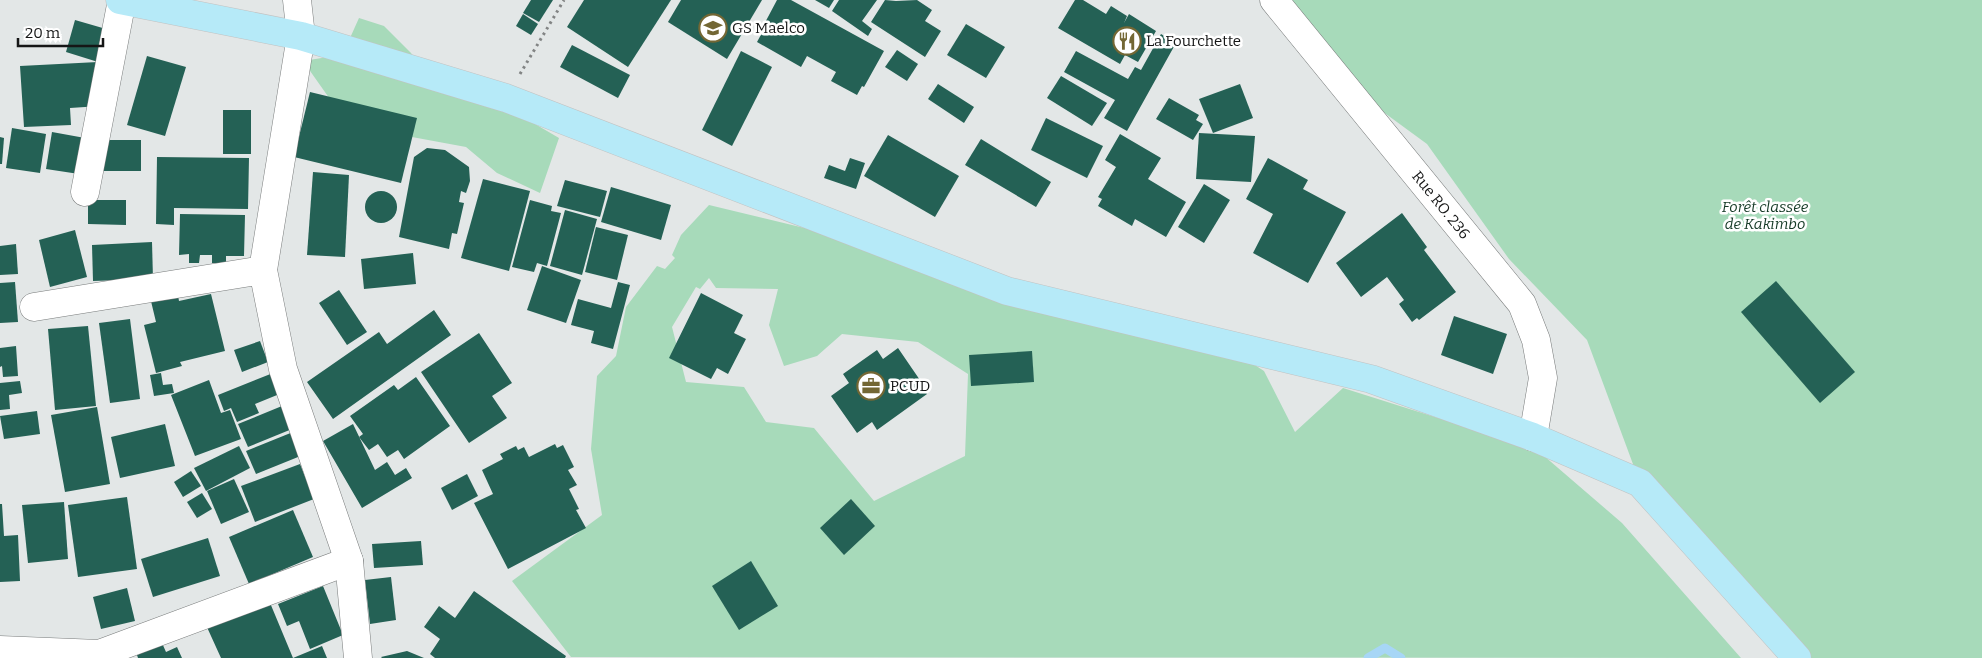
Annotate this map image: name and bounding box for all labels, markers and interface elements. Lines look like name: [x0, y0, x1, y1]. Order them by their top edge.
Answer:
school or university icon: GS Maelco: [698, 13, 728, 43]
scale bar: [18, 15, 102, 47]
place label: GS Maelco: [732, 19, 805, 37]
text: 20 m: [25, 24, 61, 42]
restaurant icon: La Fourchette: [1112, 26, 1142, 56]
place label: La Fourchette: [1146, 32, 1241, 50]
street label: Rue RO. 236: [1408, 167, 1474, 243]
park label: Forêt classée de Kakimbo: [1722, 198, 1809, 233]
office icon: PCUD: [856, 371, 886, 401]
place label: PCUD: [890, 377, 930, 395]

